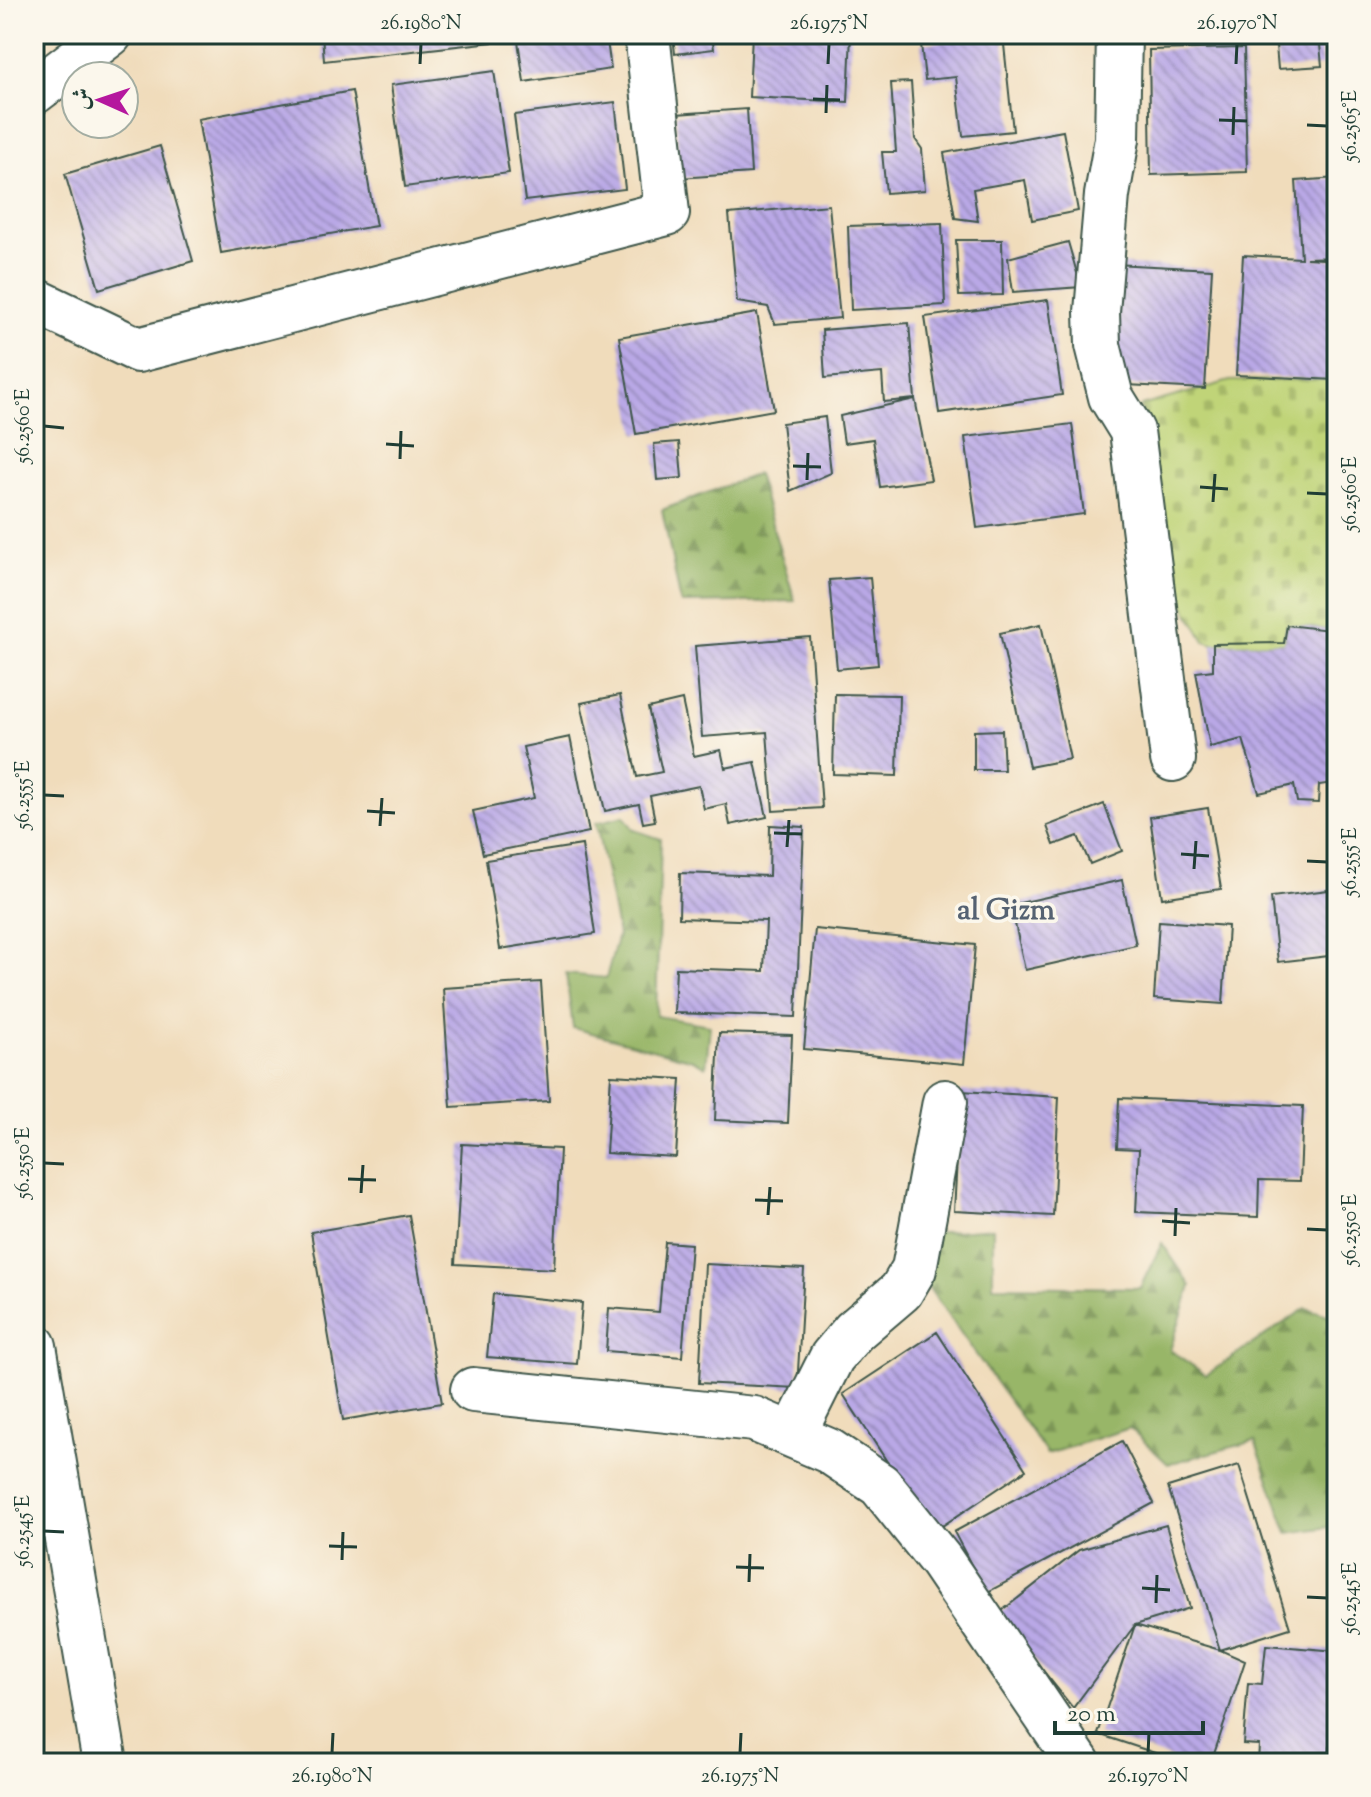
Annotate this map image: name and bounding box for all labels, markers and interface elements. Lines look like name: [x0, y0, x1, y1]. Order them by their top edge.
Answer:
text: 26.1980°N: [380, 10, 462, 39]
text: 26.1975°N: [790, 10, 868, 39]
text: 26.1970°N: [1196, 10, 1278, 39]
north arrow: [60, 60, 140, 140]
text: ش: [66, 87, 100, 111]
text: 56.2565°E: [1337, 90, 1366, 163]
text: 56.2560°E: [10, 388, 39, 465]
text: 56.2560°E: [1337, 456, 1366, 533]
text: 56.2555°E: [10, 761, 39, 830]
text: 56.2555°E: [1337, 828, 1366, 897]
district label: al Gizm: [957, 890, 1055, 933]
text: 56.2550°E: [10, 1127, 39, 1200]
text: 56.2550°E: [1337, 1194, 1366, 1267]
text: 56.2545°E: [10, 1495, 39, 1568]
text: 56.2545°E: [1337, 1562, 1366, 1635]
scale bar: [1055, 1685, 1203, 1735]
text: 20 m: [1067, 1698, 1116, 1732]
text: 26.1980°N: [291, 1763, 373, 1792]
text: 26.1975°N: [701, 1763, 779, 1792]
text: 26.1970°N: [1107, 1763, 1189, 1792]

